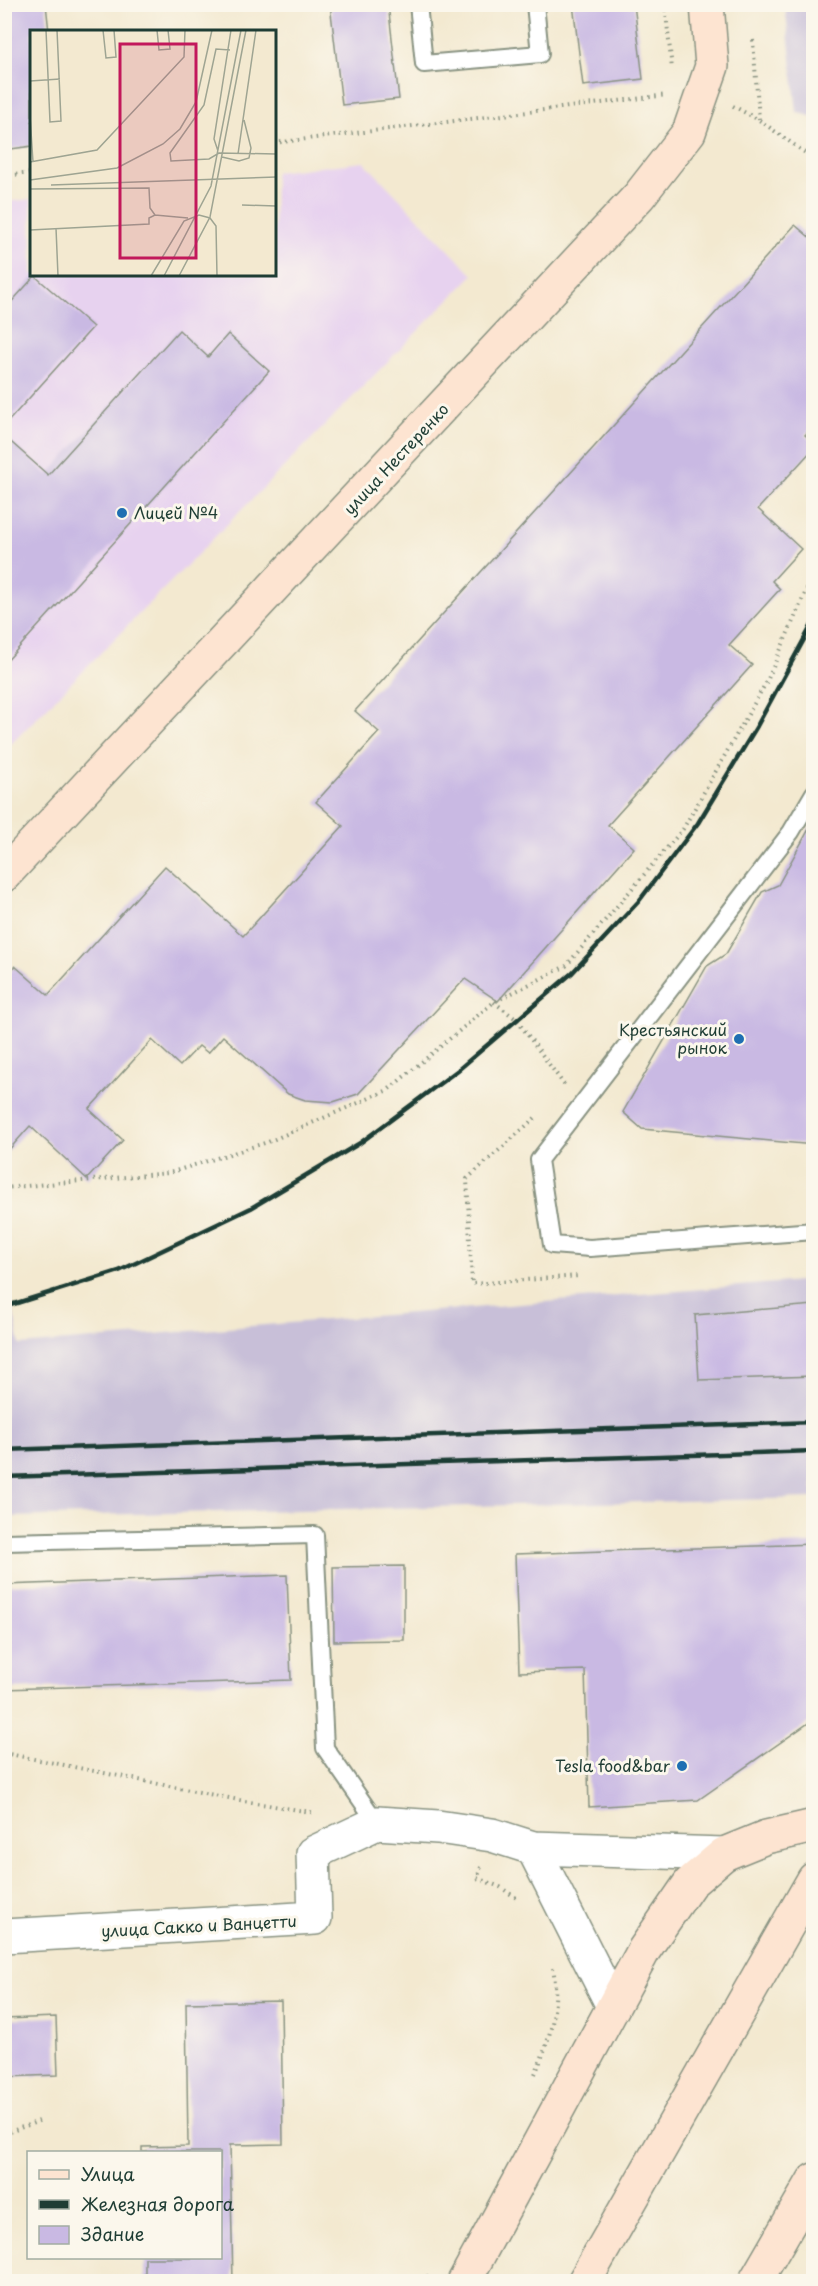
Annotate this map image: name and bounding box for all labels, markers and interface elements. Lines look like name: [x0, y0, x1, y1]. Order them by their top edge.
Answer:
inset map: [30, 30, 276, 276]
street label: улица Нестеренко: [337, 397, 454, 520]
place label: Лицей №4: [134, 500, 218, 524]
marker: Лицей №4: [115, 506, 129, 520]
place label: Крестьянский рынок: [619, 1017, 727, 1059]
marker: Крестьянский рынок: [732, 1032, 746, 1046]
place label: Tesla food&bar: [555, 1753, 671, 1777]
marker: Tesla food&bar: [675, 1759, 689, 1773]
street label: улица Сакко и Ванцетти: [100, 1908, 297, 1942]
legend: [27, 2151, 222, 2259]
text: Улица: [81, 2160, 135, 2187]
text: Железная дорога: [81, 2190, 235, 2217]
text: Здание: [81, 2220, 144, 2247]

